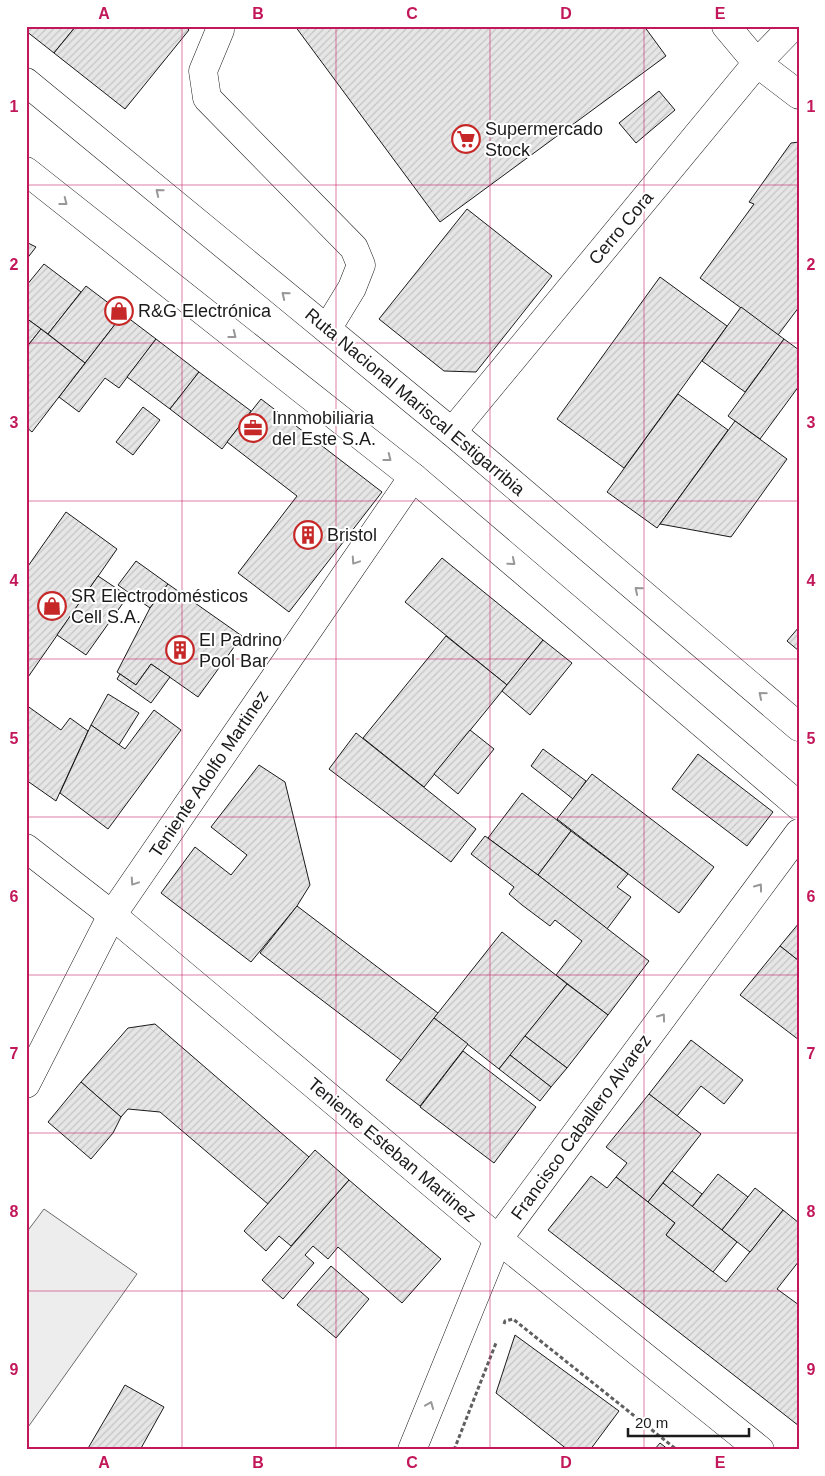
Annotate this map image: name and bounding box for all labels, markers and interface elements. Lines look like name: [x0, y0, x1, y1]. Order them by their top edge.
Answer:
text: A: [98, 5, 110, 22]
text: B: [252, 5, 264, 22]
text: C: [406, 5, 418, 22]
text: D: [560, 5, 572, 22]
text: E: [715, 5, 726, 22]
text: 1: [10, 98, 19, 115]
text: 1: [807, 98, 816, 115]
place label: Supermercado Stock: [485, 119, 603, 160]
supermarket icon: Supermercado Stock: [451, 124, 481, 154]
street label: Cerro Cora: [585, 187, 658, 269]
one-way arrow: [156, 188, 165, 197]
one-way arrow: [59, 196, 68, 205]
text: 2: [10, 256, 19, 273]
text: 2: [807, 256, 816, 273]
one-way arrow: [282, 292, 291, 300]
shop icon: R&G Electrónica: [104, 296, 134, 326]
place label: R&G Electrónica: [138, 301, 272, 321]
street label: Ruta Nacional Mariscal Estigarribia: [301, 304, 529, 500]
one-way arrow: [227, 330, 236, 338]
place label: Innmobiliaria del Este S.A.: [272, 408, 376, 449]
office icon: Innmobiliaria del Este S.A.: [238, 413, 268, 443]
text: 3: [10, 414, 19, 431]
text: 3: [807, 414, 816, 431]
one-way arrow: [382, 452, 391, 460]
building icon: Bristol: [293, 520, 323, 550]
place label: Bristol: [327, 525, 377, 545]
one-way arrow: [352, 555, 361, 564]
one-way arrow: [507, 556, 516, 565]
text: 4: [10, 572, 19, 589]
text: 4: [807, 572, 816, 589]
place label: SR Electrodomésticos Cell S.A.: [71, 586, 248, 627]
one-way arrow: [635, 587, 644, 595]
shop icon: SR Electrodomésticos Cell S.A.: [37, 591, 67, 621]
place label: El Padrino Pool Bar: [199, 630, 282, 671]
building icon: El Padrino Pool Bar: [165, 635, 195, 665]
street label: Teniente Adolfo Martinez: [146, 687, 272, 861]
one-way arrow: [758, 692, 767, 701]
text: 5: [10, 730, 19, 747]
text: 5: [807, 730, 816, 747]
one-way arrow: [131, 876, 140, 886]
one-way arrow: [753, 883, 762, 893]
text: 6: [10, 888, 19, 905]
text: 6: [807, 888, 816, 905]
one-way arrow: [656, 1013, 665, 1023]
street label: Francisco Caballero Alvarez: [507, 1030, 655, 1224]
text: 7: [10, 1045, 19, 1062]
text: 7: [807, 1045, 816, 1062]
street label: Teniente Esteban Martinez: [304, 1074, 480, 1226]
text: 8: [10, 1203, 19, 1220]
text: 8: [807, 1203, 816, 1220]
text: 9: [10, 1361, 19, 1378]
text: 9: [807, 1361, 816, 1378]
one-way arrow: [424, 1401, 435, 1410]
scale bar: [628, 1406, 749, 1438]
text: 20 m: [635, 1414, 668, 1431]
text: A: [98, 1454, 110, 1471]
text: B: [252, 1454, 264, 1471]
text: C: [406, 1454, 418, 1471]
text: D: [560, 1454, 572, 1471]
text: E: [715, 1454, 726, 1471]

